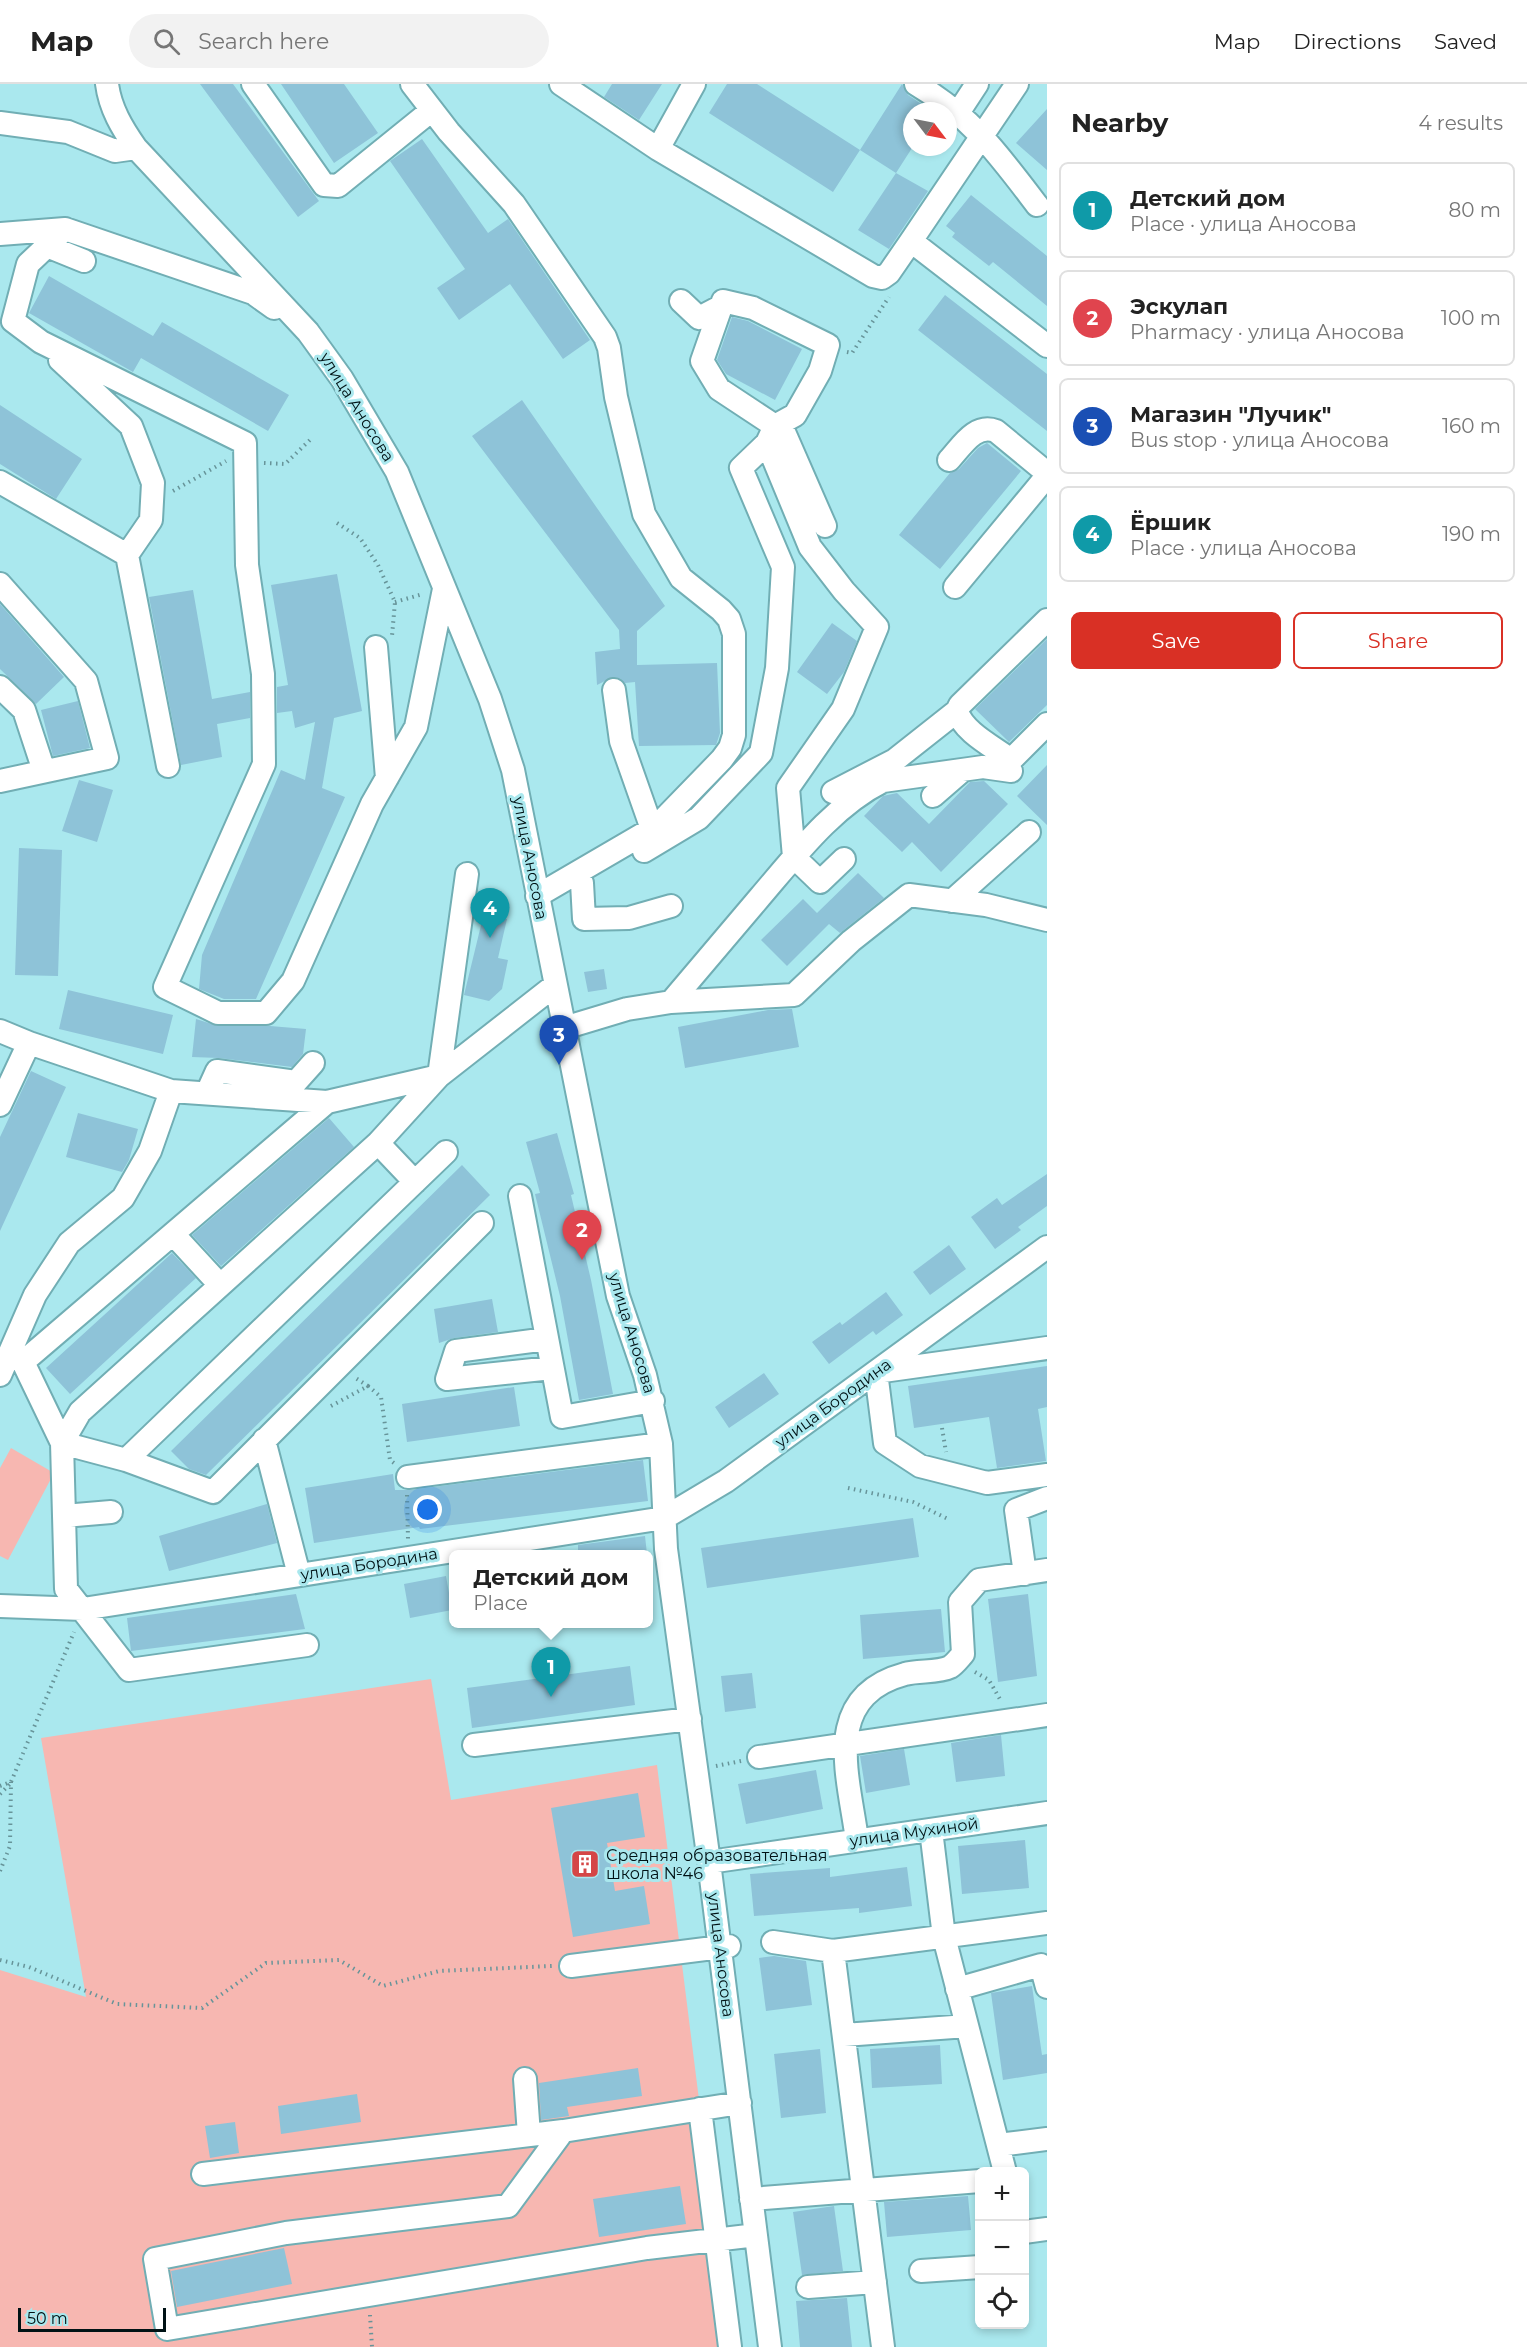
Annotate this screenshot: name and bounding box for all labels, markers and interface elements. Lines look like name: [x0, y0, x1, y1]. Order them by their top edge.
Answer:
search box: [129, 14, 549, 68]
text: Map: [30, 24, 93, 58]
icon: search: [150, 25, 183, 58]
text: Search here: [198, 28, 329, 55]
text: Map: [1214, 29, 1260, 54]
text: Directions: [1293, 29, 1401, 54]
text: Saved: [1434, 29, 1497, 54]
north arrow: [903, 102, 957, 156]
text: Nearby: [1071, 107, 1168, 139]
text: 4 results: [1418, 111, 1503, 135]
text: Детский дом: [1130, 185, 1286, 212]
text: 1: [1089, 198, 1096, 222]
text: 80 m: [1449, 198, 1501, 222]
text: Place · улица Аносова: [1130, 212, 1357, 236]
text: Эскулап: [1130, 293, 1228, 320]
text: 2: [1087, 306, 1098, 330]
text: 100 m: [1441, 306, 1501, 330]
text: Pharmacy · улица Аносова: [1130, 320, 1405, 344]
street label: улица Аносова: [315, 348, 398, 465]
text: Магазин "Лучик": [1130, 401, 1331, 428]
text: 3: [1087, 414, 1098, 438]
text: 160 m: [1442, 414, 1501, 438]
text: Bus stop · улица Аносова: [1130, 428, 1389, 452]
text: Ёршик: [1130, 509, 1211, 536]
text: 4: [1086, 522, 1099, 546]
text: 190 m: [1442, 522, 1501, 546]
text: Place · улица Аносова: [1130, 536, 1357, 560]
button: Save: [1071, 612, 1281, 669]
button: Share: [1293, 612, 1503, 669]
street label: улица Аносова: [509, 794, 551, 921]
pin: 4: [470, 888, 510, 938]
pin: 3: [540, 1016, 578, 1065]
pin: 2: [562, 1210, 602, 1260]
street label: улица Аносова: [604, 1269, 659, 1396]
street label: улица Бородина: [771, 1355, 895, 1452]
your location: [413, 1495, 442, 1524]
street label: улица Бородина: [298, 1544, 439, 1584]
popup: [449, 1550, 653, 1628]
text: Детский дом: [473, 1564, 629, 1591]
text: Place: [473, 1591, 528, 1615]
pin: 1: [532, 1648, 570, 1697]
street label: улица Мухиной: [848, 1814, 979, 1851]
place label: Средняя образовательная школа №46: [606, 1846, 828, 1883]
building icon: Средняя образовательная школа №46: [569, 1848, 601, 1880]
street label: улица Аносова: [704, 1891, 738, 2018]
map controls: [975, 2167, 1029, 2329]
button: +: [975, 2167, 1029, 2221]
button: −: [975, 2221, 1029, 2275]
button: locate: [975, 2275, 1029, 2329]
scale bar: [18, 2305, 166, 2332]
text: 50 m: [27, 2309, 68, 2328]

